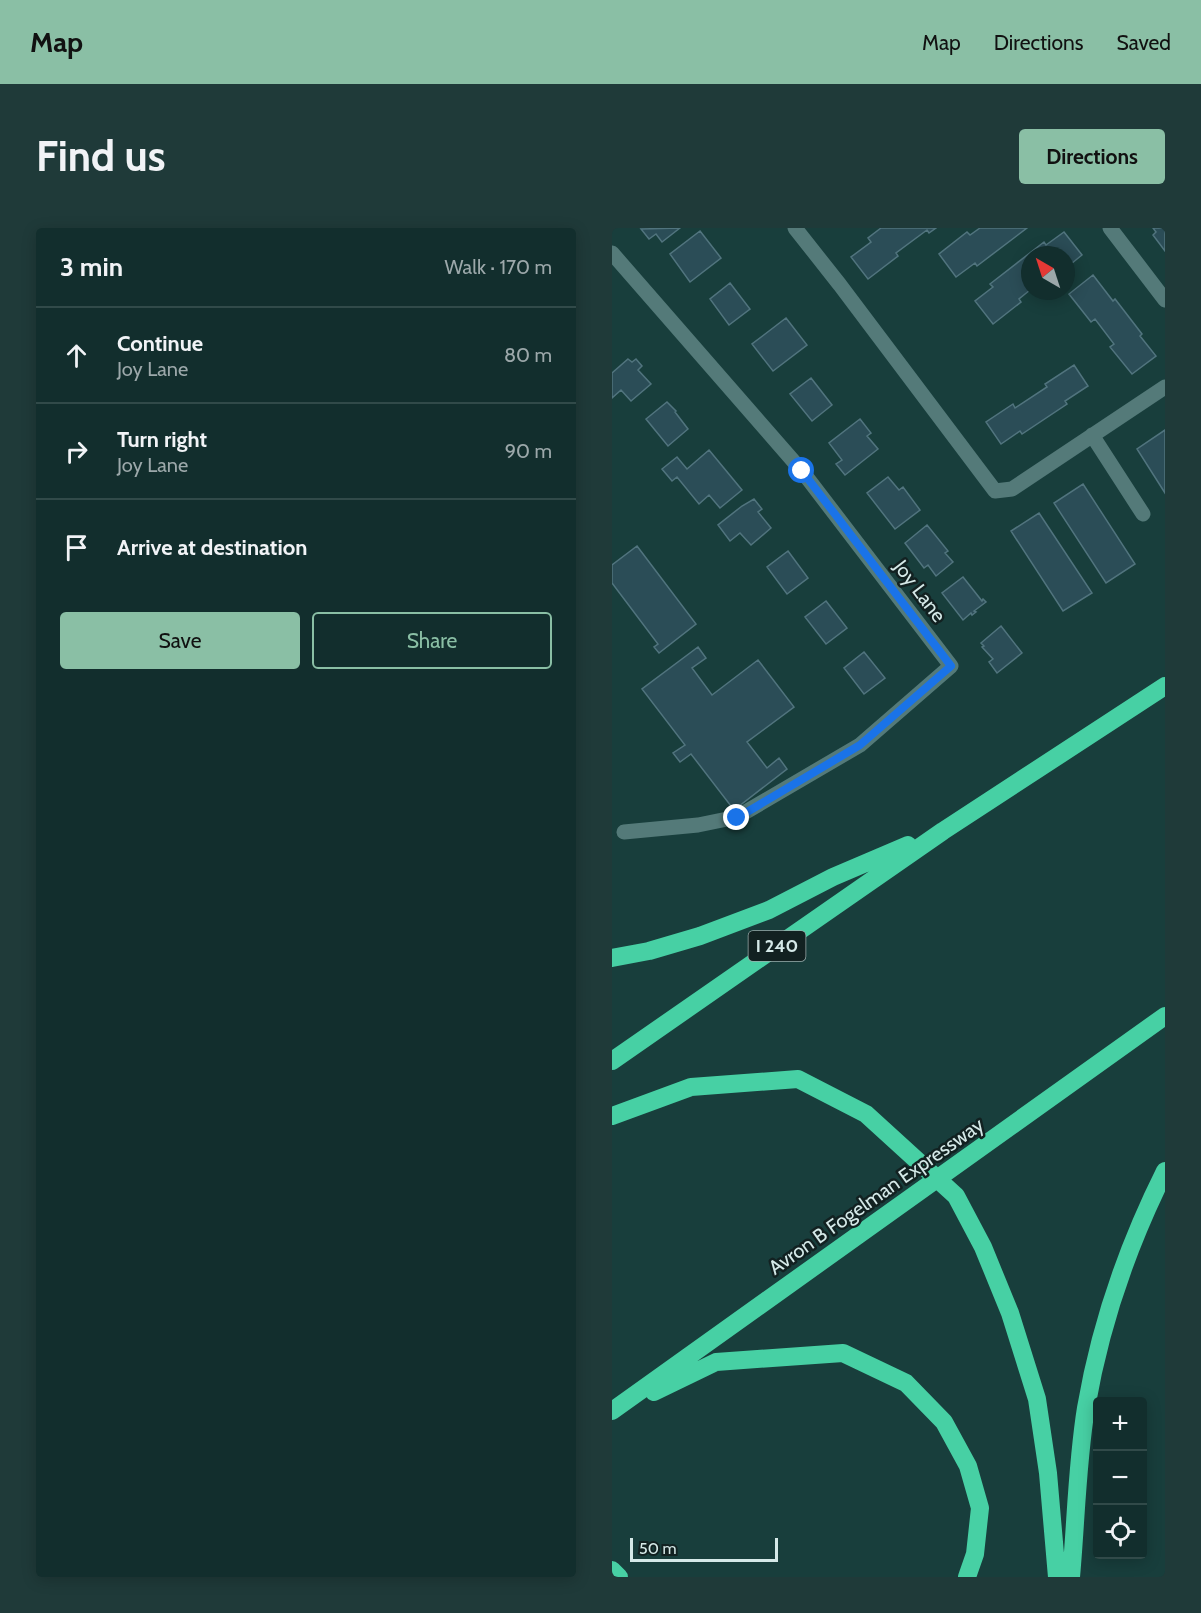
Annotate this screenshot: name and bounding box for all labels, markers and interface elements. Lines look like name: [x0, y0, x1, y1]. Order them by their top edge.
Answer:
text: Map: [30, 25, 83, 59]
text: Map: [922, 30, 961, 55]
text: Directions: [994, 30, 1083, 55]
text: Saved: [1116, 30, 1171, 55]
button: Directions: [1019, 129, 1165, 184]
text: Find us: [36, 130, 165, 182]
north arrow: [1021, 246, 1075, 300]
text: 3 min: [60, 251, 123, 283]
text: Walk · 170 m: [444, 255, 552, 279]
text: Continue: [117, 330, 203, 357]
icon: ahead: [60, 339, 93, 372]
text: 80 m: [504, 343, 552, 367]
text: Joy Lane: [117, 357, 188, 381]
text: Turn right: [117, 426, 207, 453]
icon: right: [60, 435, 93, 468]
text: 90 m: [505, 439, 552, 463]
text: Joy Lane: [117, 453, 188, 477]
route start: [788, 457, 814, 483]
icon: arrive: [60, 531, 93, 564]
text: Arrive at destination: [117, 534, 307, 561]
street label: Joy Lane: [888, 555, 951, 627]
button: Save: [60, 612, 300, 669]
button: Share: [312, 612, 552, 669]
route end: [723, 804, 749, 830]
road number: I 240: [748, 931, 806, 961]
street label: Avron B Fogelman Expressway: [764, 1112, 988, 1280]
map controls: [1093, 1397, 1147, 1559]
button: +: [1093, 1397, 1147, 1451]
button: −: [1093, 1451, 1147, 1505]
button: locate: [1093, 1505, 1147, 1559]
scale bar: [630, 1535, 778, 1562]
text: 50 m: [639, 1539, 676, 1558]

